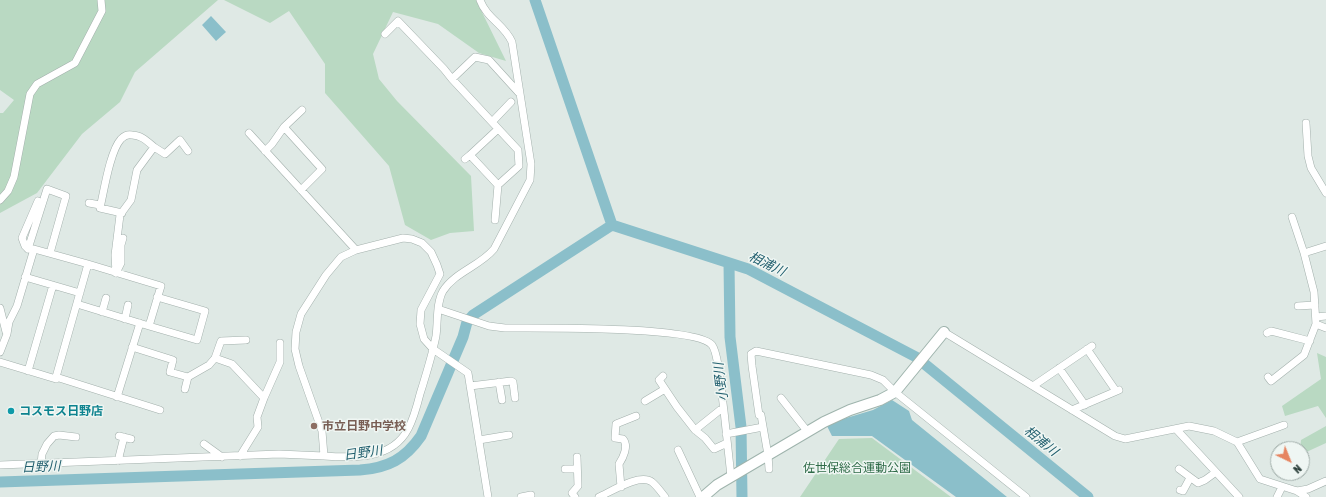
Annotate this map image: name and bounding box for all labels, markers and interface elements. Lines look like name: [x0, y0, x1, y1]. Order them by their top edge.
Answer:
water label: 相浦川: [746, 248, 788, 280]
water label: 小野川: [711, 362, 731, 402]
place label: コスモス日野店: [19, 404, 103, 418]
marker: コスモス日野店: [6, 406, 16, 416]
place label: 市立日野中学校: [322, 419, 406, 433]
marker: 市立日野中学校: [309, 421, 319, 431]
water label: 相浦川: [1021, 423, 1061, 459]
north arrow: [1270, 441, 1310, 481]
water label: 日野川: [343, 443, 383, 463]
water label: 日野川: [21, 459, 61, 475]
park label: 佐世保総合運動公園: [803, 461, 911, 475]
text: N: [1291, 462, 1304, 476]

